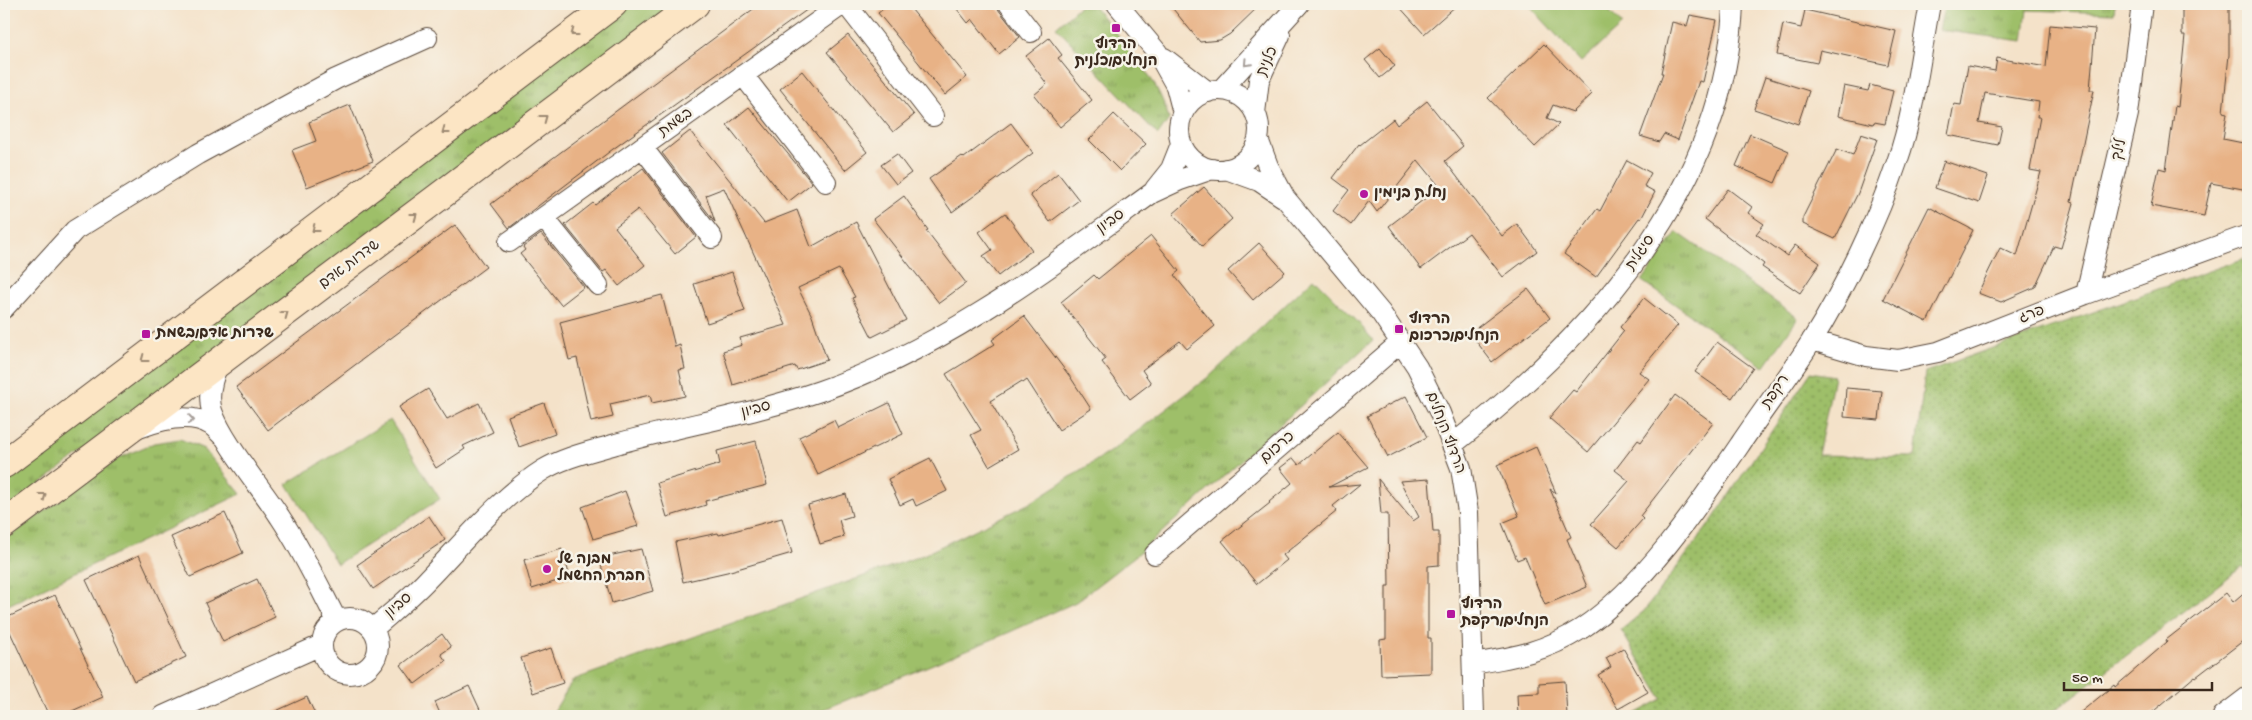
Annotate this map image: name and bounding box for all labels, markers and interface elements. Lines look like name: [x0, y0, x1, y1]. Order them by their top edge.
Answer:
marker: הרדוף הנחלים/כלנית: [1110, 22, 1122, 34]
one-way arrow: [570, 27, 580, 36]
place label: הרדוף הנחלים/כלנית: [1074, 35, 1158, 71]
street label: כלנית: [1253, 44, 1283, 80]
one-way arrow: [1244, 57, 1253, 66]
street label: בשמת: [655, 105, 697, 142]
one-way arrow: [538, 115, 548, 124]
one-way arrow: [441, 125, 451, 134]
street label: לילך: [2108, 137, 2131, 163]
place label: נחלת בנימין: [1374, 184, 1447, 203]
marker: נחלת בנימין: [1358, 188, 1370, 200]
street label: סביון: [1094, 206, 1128, 238]
one-way arrow: [408, 213, 418, 222]
one-way arrow: [311, 223, 321, 232]
street label: סיגלית: [1621, 231, 1660, 275]
street label: שדרות אדם: [316, 236, 384, 294]
street label: פרג: [2017, 302, 2047, 328]
place label: הרדוף הנחלים/כרכום: [1409, 310, 1499, 346]
one-way arrow: [279, 311, 289, 320]
marker: הרדוף הנחלים/כרכום: [1393, 323, 1405, 335]
place label: שדרות אדם/בשמת: [155, 325, 274, 343]
marker: שדרות אדם/בשמת: [140, 328, 152, 340]
one-way arrow: [141, 353, 150, 361]
street label: רקפת: [1758, 372, 1794, 413]
street label: הרדוף הנחלים: [1421, 389, 1470, 477]
street label: סביון: [739, 397, 773, 423]
one-way arrow: [188, 414, 196, 425]
street label: כרכום: [1257, 428, 1299, 468]
one-way arrow: [37, 493, 47, 502]
place label: מבנה של חברת החשמל: [557, 550, 645, 586]
marker: מבנה של חברת החשמל: [541, 563, 553, 575]
street label: סביון: [382, 589, 416, 623]
place label: הרדוף הנחלים/רקפת: [1460, 595, 1549, 631]
marker: הרדוף הנחלים/רקפת: [1445, 608, 1457, 620]
scale bar: [2064, 660, 2212, 692]
text: 50 m: [2072, 670, 2103, 688]

